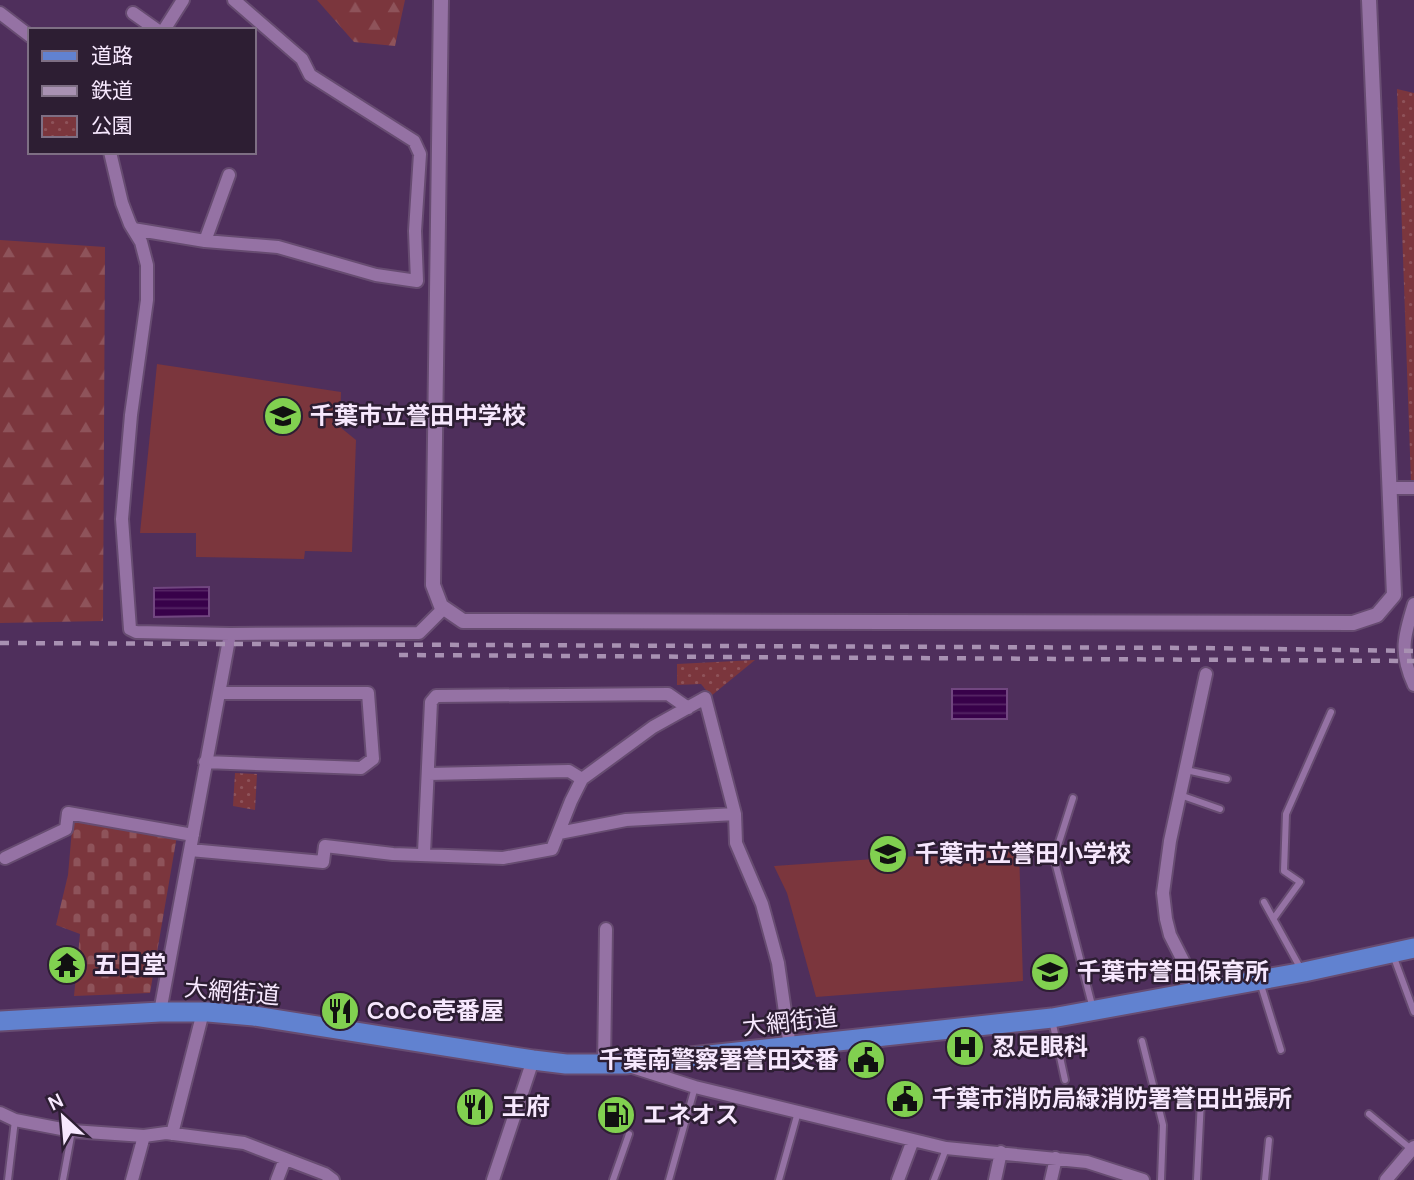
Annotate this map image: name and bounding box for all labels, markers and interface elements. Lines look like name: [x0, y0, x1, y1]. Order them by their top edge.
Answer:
legend: [28, 28, 256, 154]
text: 道路: [91, 41, 133, 69]
text: 鉄道: [91, 76, 133, 104]
text: 公園: [91, 111, 133, 139]
school or university icon: 千葉市立誉田中学校: [262, 395, 304, 437]
place label: 千葉市立誉田中学校: [310, 398, 526, 431]
school or university icon: 千葉市立誉田小学校: [867, 833, 909, 875]
place label: 千葉市立誉田小学校: [915, 836, 1131, 869]
temple icon: 五日堂: [46, 944, 88, 986]
place label: 五日堂: [94, 947, 166, 980]
school or university icon: 千葉市誉田保育所: [1029, 951, 1071, 993]
place label: 千葉市誉田保育所: [1077, 954, 1269, 987]
street label: 大網街道: [183, 970, 281, 1011]
restaurant icon: CoCo壱番屋: [319, 990, 361, 1032]
place label: CoCo壱番屋: [367, 993, 504, 1026]
street label: 大網街道: [740, 999, 839, 1042]
hospital icon: 忍足眼科: [944, 1026, 986, 1068]
place label: 忍足眼科: [992, 1029, 1088, 1062]
public building icon: 千葉南警察署誉田交番: [845, 1039, 887, 1081]
place label: 千葉南警察署誉田交番: [599, 1042, 839, 1075]
public building icon: 千葉市消防局緑消防署誉田出張所: [884, 1078, 926, 1120]
place label: 千葉市消防局緑消防署誉田出張所: [932, 1081, 1292, 1114]
north arrow: [28, 1082, 98, 1152]
restaurant icon: 王府: [454, 1086, 496, 1128]
text: N: [44, 1087, 67, 1116]
place label: 王府: [502, 1089, 550, 1122]
fuel station icon: エネオス: [595, 1094, 637, 1136]
place label: エネオス: [643, 1097, 739, 1130]

